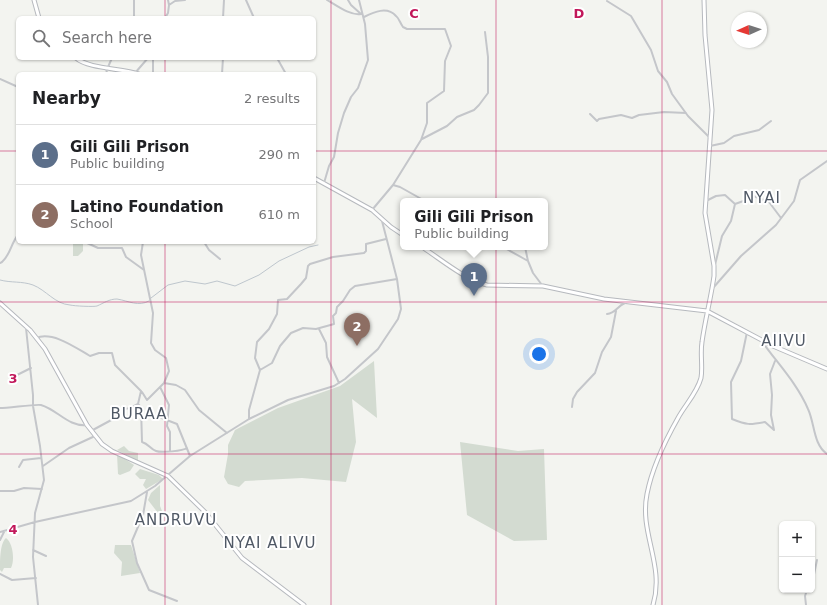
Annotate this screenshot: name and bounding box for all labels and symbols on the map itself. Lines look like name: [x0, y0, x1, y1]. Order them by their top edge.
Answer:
text: C: [409, 6, 419, 21]
text: D: [574, 6, 585, 21]
north arrow: [731, 12, 767, 48]
district label: NYAI: [743, 189, 781, 207]
pin: 1: [461, 263, 487, 296]
pin: 2: [344, 313, 370, 346]
district label: AIIVU: [761, 332, 807, 350]
your location: [529, 344, 549, 364]
text: 3: [8, 371, 18, 386]
district label: BURAA: [110, 405, 168, 423]
district label: ANDRUVU: [135, 511, 217, 529]
text: 4: [8, 522, 18, 537]
district label: NYAI ALIVU: [224, 534, 316, 552]

